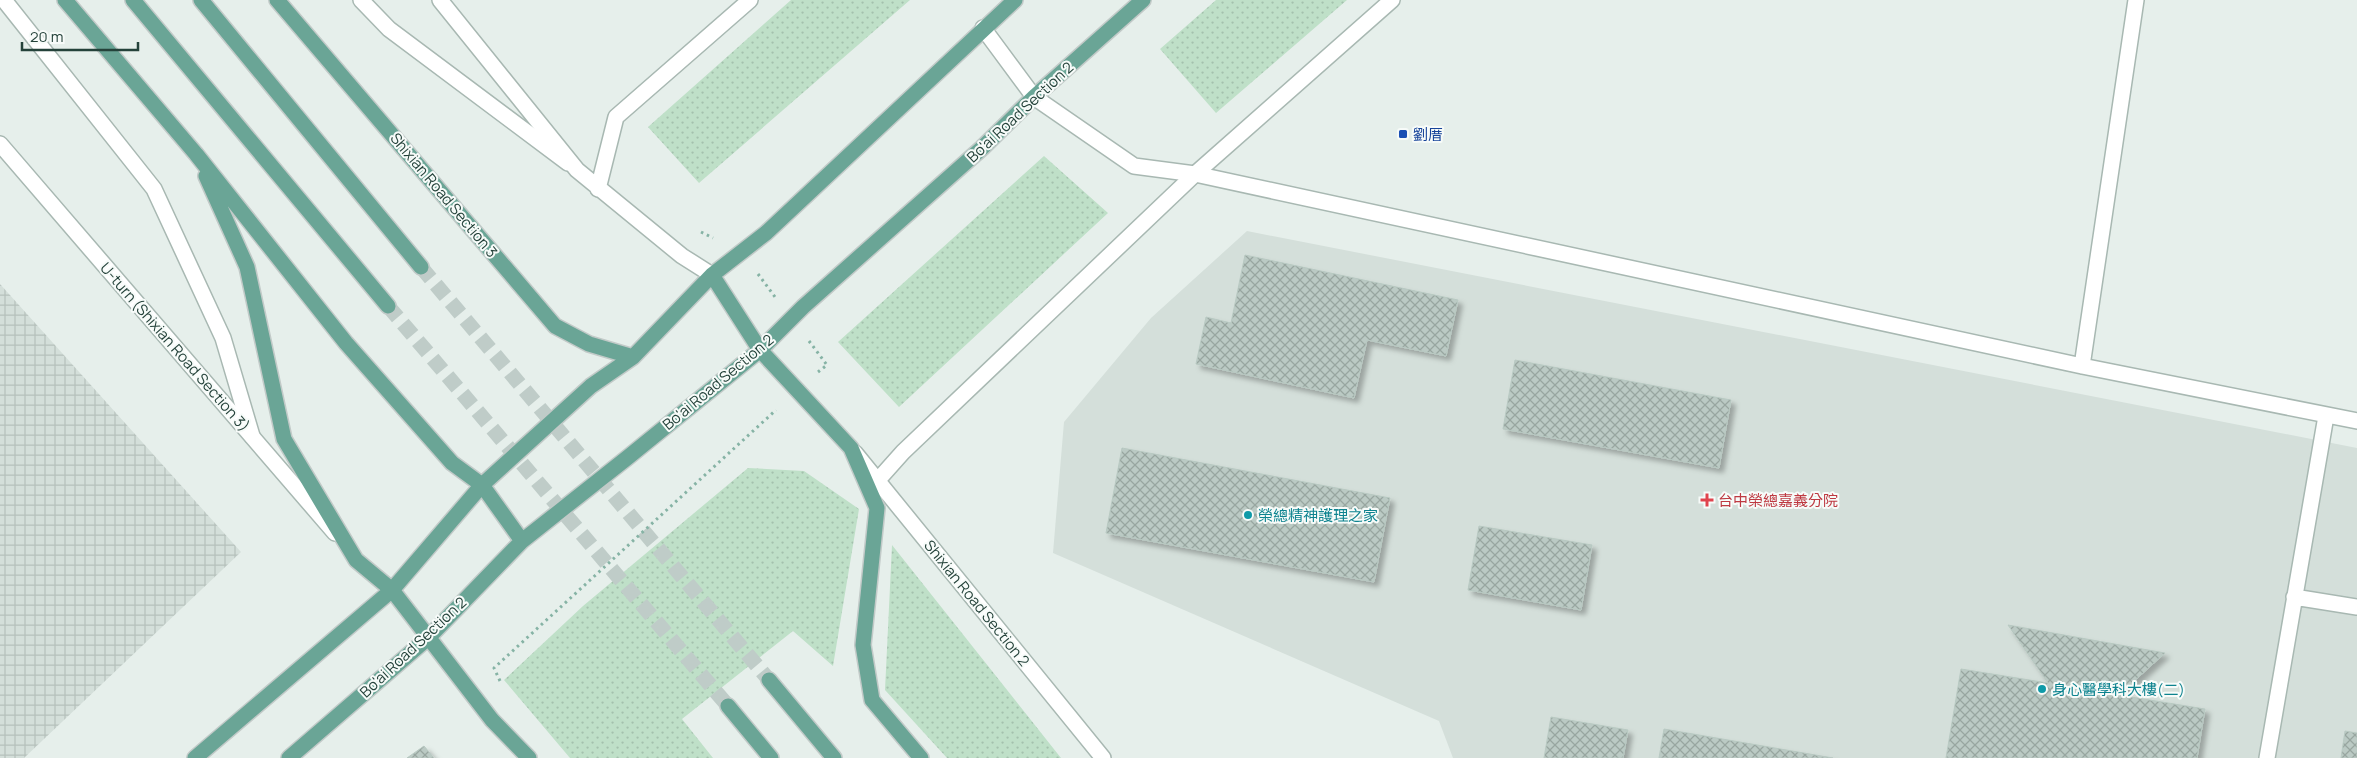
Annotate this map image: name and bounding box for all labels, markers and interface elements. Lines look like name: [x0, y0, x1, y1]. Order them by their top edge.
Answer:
scale bar: [22, 20, 139, 52]
text: 20 m: [30, 26, 63, 47]
street label: Bo'ai Road Section 2: [962, 57, 1078, 167]
place label: 劉厝: [1413, 124, 1443, 145]
street label: Shixian Road Section 3: [386, 128, 502, 262]
marker: 劉厝: [1397, 128, 1409, 140]
street label: U-turn (Shixian Road Section 3): [96, 258, 254, 436]
street label: Bo'ai Road Section 2: [658, 329, 778, 435]
place label: 台中榮總嘉義分院: [1718, 490, 1838, 511]
marker: 台中榮總嘉義分院: [1700, 493, 1714, 507]
place label: 榮總精神護理之家: [1258, 505, 1378, 526]
marker: 榮總精神護理之家: [1242, 509, 1254, 521]
street label: Shixian Road Section 2: [919, 535, 1035, 671]
street label: Bo'ai Road Section 2: [355, 592, 471, 702]
place label: 身心醫學科大樓(二): [2052, 679, 2185, 700]
marker: 身心醫學科大樓(二): [2036, 683, 2048, 695]

